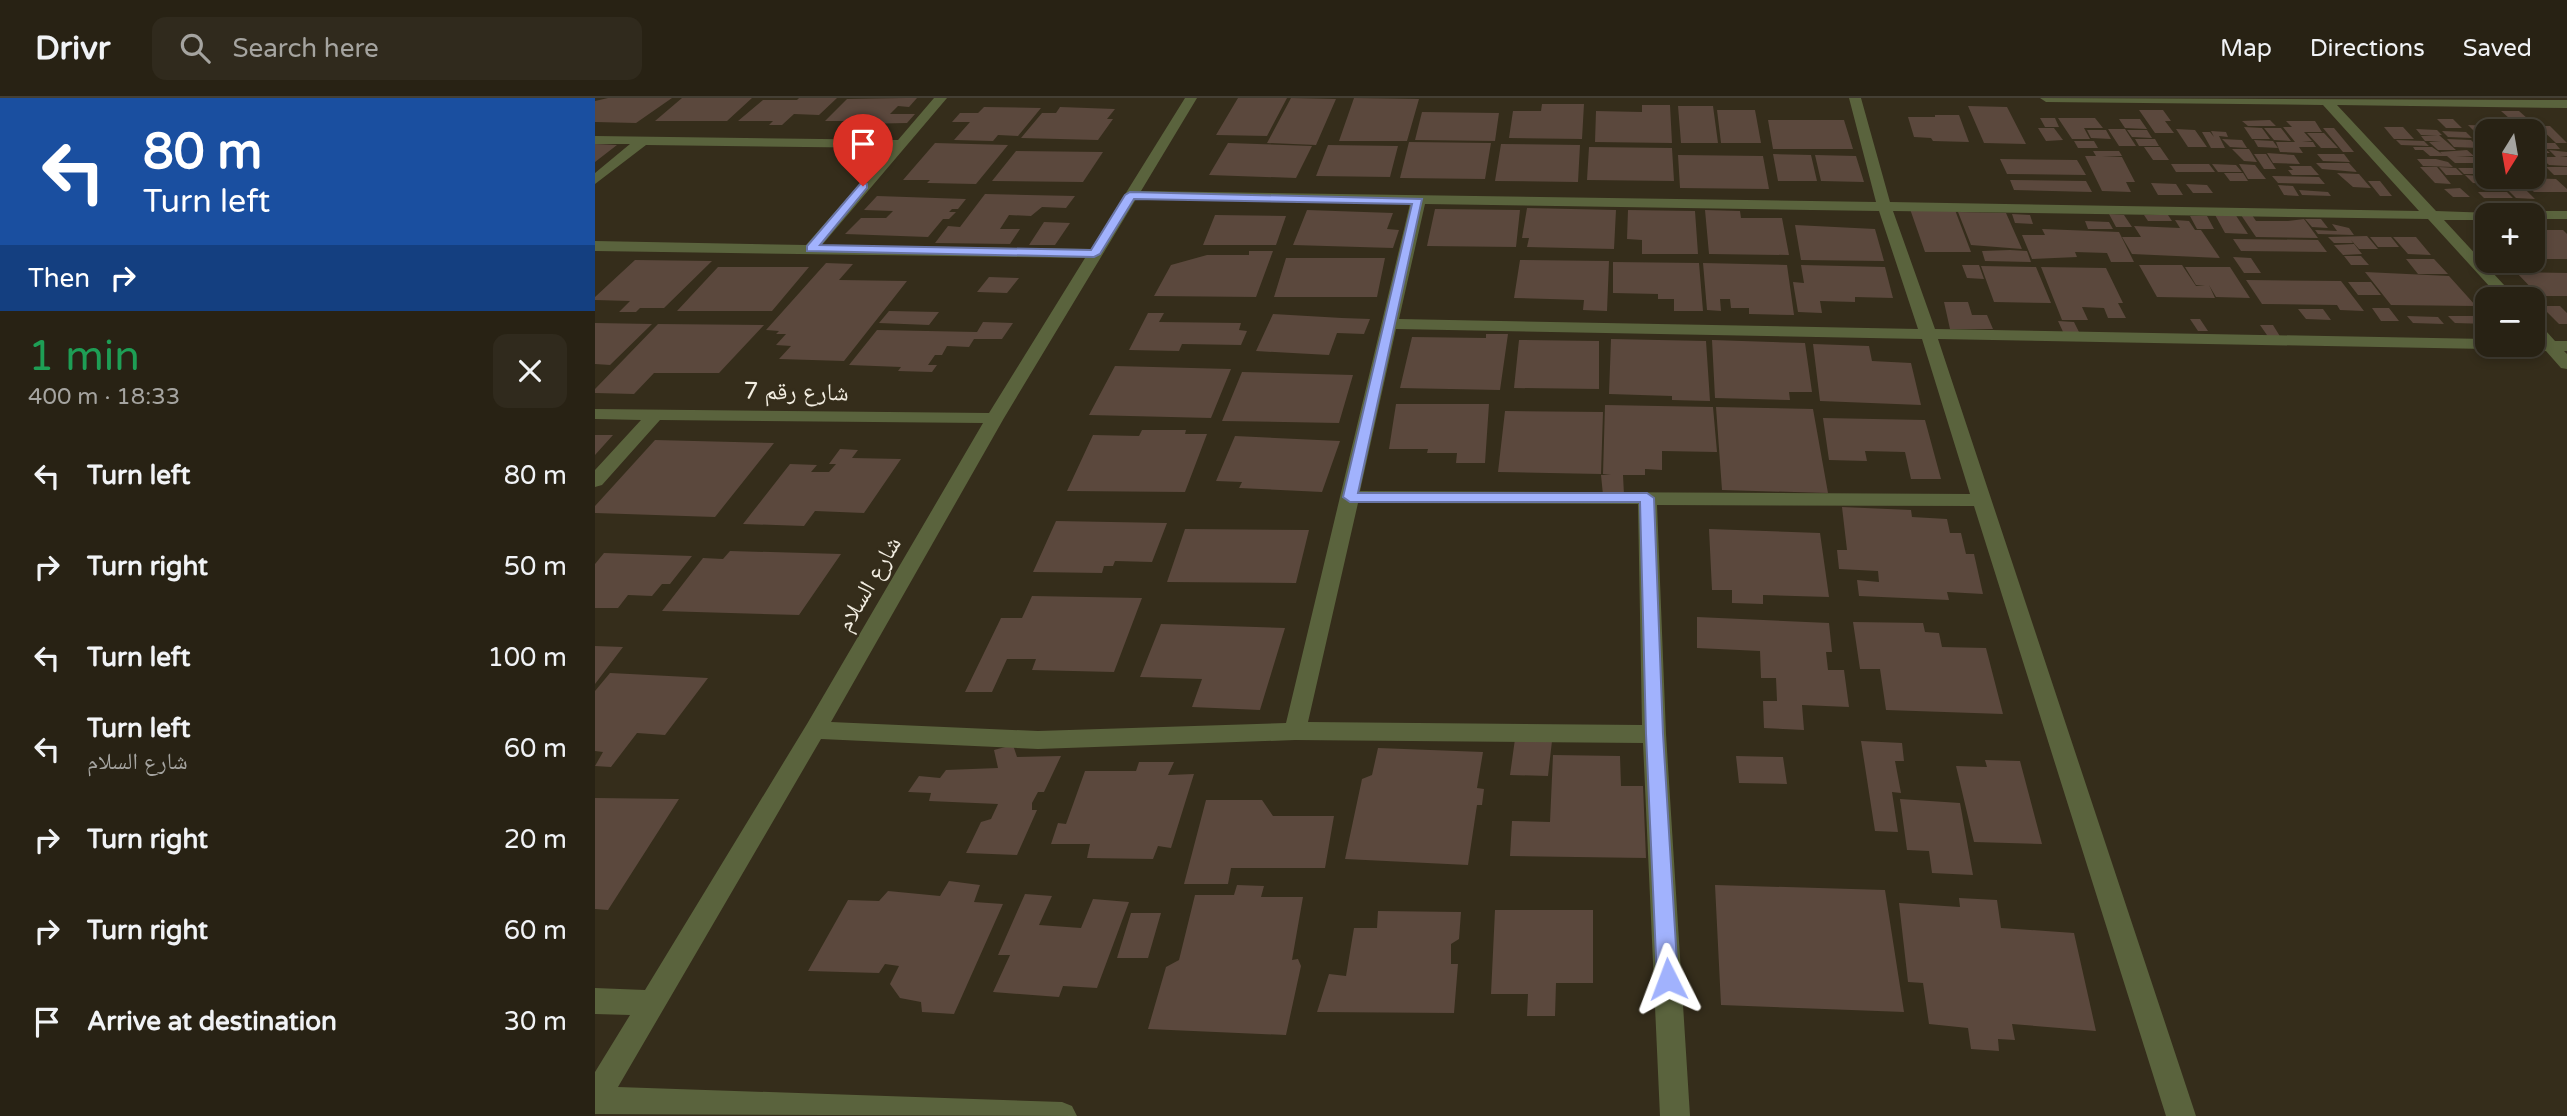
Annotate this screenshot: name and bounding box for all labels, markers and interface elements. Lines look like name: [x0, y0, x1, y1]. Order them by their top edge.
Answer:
search box: [152, 17, 642, 80]
text: Drivr: [35, 29, 110, 68]
icon: search: [176, 29, 214, 67]
text: Search here: [232, 33, 379, 64]
text: Map: [2220, 34, 2272, 63]
text: Directions: [2310, 34, 2425, 63]
text: Saved: [2463, 34, 2532, 63]
pin: [833, 114, 893, 186]
north arrow: [2475, 119, 2545, 189]
map controls: [2475, 119, 2545, 357]
text: 80 m: [143, 123, 262, 182]
icon: arrive: [844, 125, 882, 163]
icon: left: [28, 126, 119, 217]
text: Turn left: [143, 183, 270, 221]
button: +: [2475, 203, 2545, 273]
icon: right: [104, 259, 142, 297]
text: Then: [28, 263, 90, 294]
button: −: [2475, 287, 2545, 357]
text: 1 min: [28, 331, 140, 382]
button: close: [493, 334, 567, 408]
street label: شارع رقم 7: [743, 377, 849, 408]
text: 400 m · 18:33: [28, 383, 180, 411]
icon: left: [28, 457, 66, 495]
text: Turn left: [87, 460, 190, 491]
text: 80 m: [504, 460, 567, 491]
street label: شارع السلام: [830, 531, 909, 637]
icon: right: [28, 548, 66, 586]
text: Turn right: [87, 551, 208, 582]
text: 50 m: [504, 551, 567, 582]
icon: left: [28, 639, 66, 677]
text: Turn left: [87, 642, 190, 673]
text: 100 m: [487, 642, 567, 673]
text: Turn left: [87, 713, 190, 744]
icon: left: [28, 730, 66, 768]
text: 60 m: [504, 733, 567, 764]
text: شارع السلام: [87, 748, 188, 776]
icon: right: [28, 821, 66, 859]
text: Turn right: [87, 824, 208, 855]
text: 20 m: [504, 824, 567, 855]
icon: right: [28, 912, 66, 950]
text: Turn right: [87, 915, 208, 946]
text: 60 m: [504, 915, 567, 946]
position arrow: [1631, 942, 1705, 1016]
icon: arrive: [28, 1003, 66, 1041]
text: Arrive at destination: [87, 1006, 337, 1037]
text: 30 m: [504, 1006, 567, 1037]

